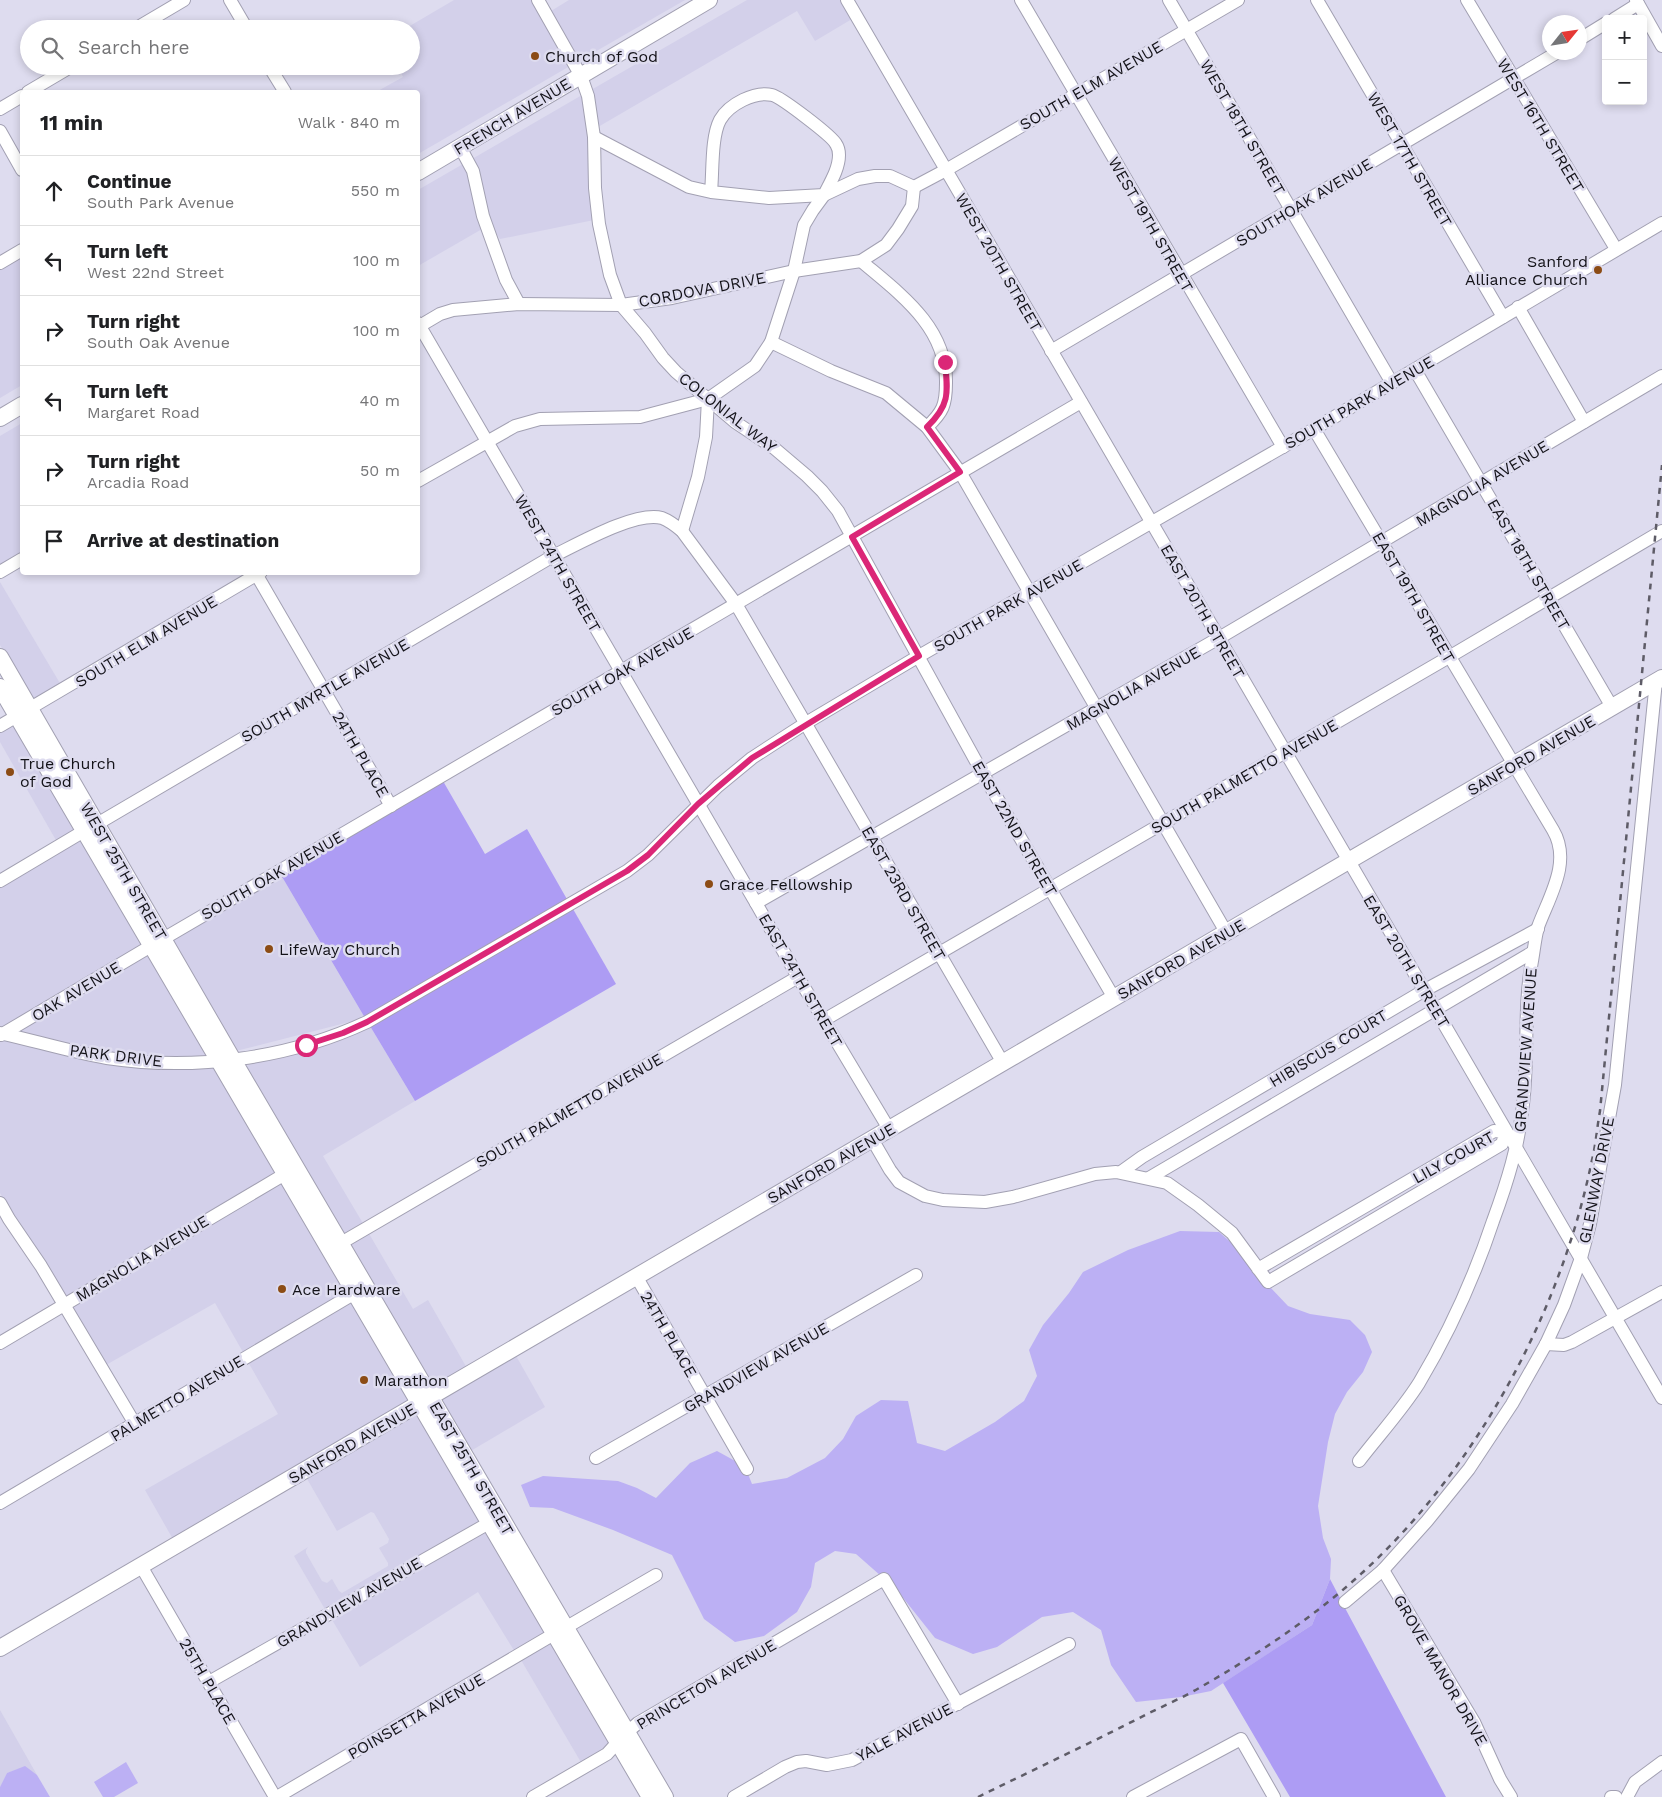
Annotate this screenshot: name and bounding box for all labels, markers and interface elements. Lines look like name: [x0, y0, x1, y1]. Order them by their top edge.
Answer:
north arrow: [1542, 15, 1587, 60]
map controls: [1602, 15, 1647, 105]
button: +: [1602, 15, 1647, 60]
search box: [20, 20, 420, 75]
icon: search: [38, 34, 66, 62]
text: Search here: [78, 36, 189, 59]
street label: SOUTH ELM AVENUE: [1016, 37, 1166, 134]
place label: Church of God: [545, 47, 658, 66]
marker: Church of God: [529, 50, 541, 62]
street label: WEST 16TH STREET: [1493, 55, 1588, 196]
street label: WEST 18TH STREET: [1196, 56, 1289, 198]
button: −: [1602, 60, 1647, 105]
street label: FRENCH AVENUE: [450, 74, 574, 159]
street label: WEST 17TH STREET: [1363, 89, 1456, 230]
text: 11 min: [40, 110, 103, 135]
text: Walk · 840 m: [298, 113, 400, 132]
street label: WEST 19TH STREET: [1104, 153, 1197, 295]
street label: SOUTHOAK AVENUE: [1233, 154, 1376, 251]
text: Continue: [87, 170, 171, 193]
icon: ahead: [40, 177, 68, 205]
text: 550 m: [351, 181, 400, 200]
street label: WEST 20TH STREET: [951, 190, 1046, 335]
text: South Park Avenue: [87, 193, 234, 212]
text: Turn left: [87, 240, 168, 263]
icon: left: [40, 247, 68, 275]
text: 100 m: [353, 251, 400, 270]
place label: Sanford Alliance Church: [1465, 252, 1588, 289]
text: West 22nd Street: [87, 263, 224, 282]
marker: Sanford Alliance Church: [1592, 264, 1604, 276]
street label: CORDOVA DRIVE: [637, 268, 767, 311]
text: Turn right: [87, 310, 180, 333]
icon: right: [40, 317, 68, 345]
text: 100 m: [353, 321, 400, 340]
text: South Oak Avenue: [87, 333, 230, 352]
route end: [934, 351, 957, 374]
street label: SOUTH PARK AVENUE: [1281, 352, 1437, 453]
street label: COLONIAL WAY: [675, 368, 780, 456]
text: Turn left: [87, 380, 168, 403]
icon: left: [40, 387, 68, 415]
text: 40 m: [360, 391, 400, 410]
text: Margaret Road: [87, 403, 200, 422]
street label: MAGNOLIA AVENUE: [1412, 436, 1552, 531]
text: Turn right: [87, 450, 180, 473]
icon: right: [40, 457, 68, 485]
text: 50 m: [360, 461, 400, 480]
text: Arcadia Road: [87, 473, 189, 492]
street label: WEST 24TH STREET: [510, 491, 605, 636]
street label: EAST 18TH STREET: [1483, 495, 1574, 633]
icon: arrive: [40, 527, 68, 555]
text: Arrive at destination: [87, 529, 279, 552]
street label: EAST 19TH STREET: [1368, 529, 1459, 666]
street label: EAST 20TH STREET: [1156, 541, 1249, 682]
street label: SOUTH PARK AVENUE: [930, 555, 1086, 656]
street label: SOUTH ELM AVENUE: [72, 592, 221, 691]
street label: SOUTH OAK AVENUE: [548, 623, 697, 720]
street label: SOUTH MYRTLE AVENUE: [238, 634, 413, 746]
street label: MAGNOLIA AVENUE: [1063, 642, 1204, 735]
street label: 24TH PLACE: [328, 708, 393, 801]
street label: SANFORD AVENUE: [1464, 711, 1599, 800]
street label: SOUTH PALMETTO AVENUE: [1147, 715, 1341, 838]
place label: True Church of God: [20, 754, 116, 791]
street label: EAST 22ND STREET: [968, 757, 1061, 899]
marker: True Church of God: [4, 766, 16, 778]
street label: WEST 25TH STREET: [76, 799, 171, 944]
street label: EAST 23RD STREET: [857, 823, 950, 964]
street label: SOUTH OAK AVENUE: [198, 827, 347, 924]
place label: Grace Fellowship: [719, 875, 853, 894]
marker: Grace Fellowship: [703, 878, 715, 890]
street label: EAST 20TH STREET: [1359, 891, 1454, 1031]
street label: EAST 24TH STREET: [755, 910, 847, 1050]
street label: SANFORD AVENUE: [1114, 915, 1249, 1004]
place label: LifeWay Church: [279, 940, 400, 959]
marker: LifeWay Church: [263, 943, 275, 955]
street label: OAK AVENUE: [28, 957, 124, 1026]
street label: GRANDVIEW AVENUE: [1510, 967, 1541, 1133]
street label: HIBISCUS COURT: [1266, 1006, 1391, 1091]
route start: [295, 1034, 318, 1057]
street label: PARK DRIVE: [68, 1040, 163, 1071]
street label: SOUTH PALMETTO AVENUE: [472, 1049, 666, 1172]
street label: GLENWAY DRIVE: [1575, 1115, 1618, 1245]
street label: SANFORD AVENUE: [764, 1119, 899, 1208]
street label: LILY COURT: [1409, 1127, 1498, 1188]
street label: MAGNOLIA AVENUE: [72, 1211, 212, 1306]
place label: Ace Hardware: [292, 1280, 401, 1299]
marker: Ace Hardware: [276, 1283, 288, 1295]
street label: 24TH PLACE: [636, 1288, 701, 1381]
street label: GRANDVIEW AVENUE: [680, 1318, 832, 1417]
street label: PALMETTO AVENUE: [107, 1351, 247, 1446]
place label: Marathon: [374, 1371, 448, 1390]
marker: Marathon: [358, 1374, 370, 1386]
street label: EAST 25TH STREET: [426, 1398, 518, 1539]
street label: SANFORD AVENUE: [285, 1399, 420, 1488]
street label: GRANDVIEW AVENUE: [273, 1553, 425, 1652]
street label: GROVE MANOR DRIVE: [1389, 1591, 1492, 1749]
street label: 25TH PLACE: [175, 1635, 240, 1728]
street label: PRINCETON AVENUE: [633, 1635, 779, 1734]
street label: POINSETTA AVENUE: [344, 1670, 488, 1763]
street label: YALE AVENUE: [853, 1699, 956, 1766]

